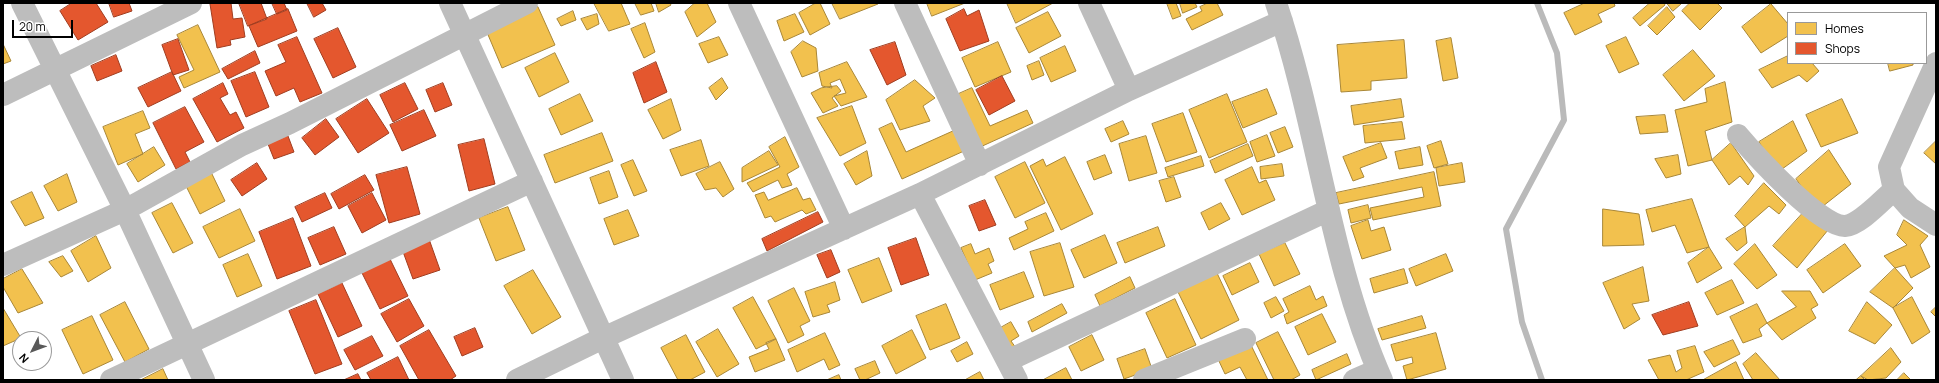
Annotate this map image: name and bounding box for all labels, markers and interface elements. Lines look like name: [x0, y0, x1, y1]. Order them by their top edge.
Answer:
scale bar: [14, 12, 75, 38]
legend: [1787, 12, 1927, 64]
text: 20 m: [19, 18, 46, 35]
text: Homes: [1825, 20, 1864, 37]
text: Shops: [1825, 40, 1860, 57]
north arrow: [12, 331, 52, 371]
text: N: [15, 351, 32, 367]

